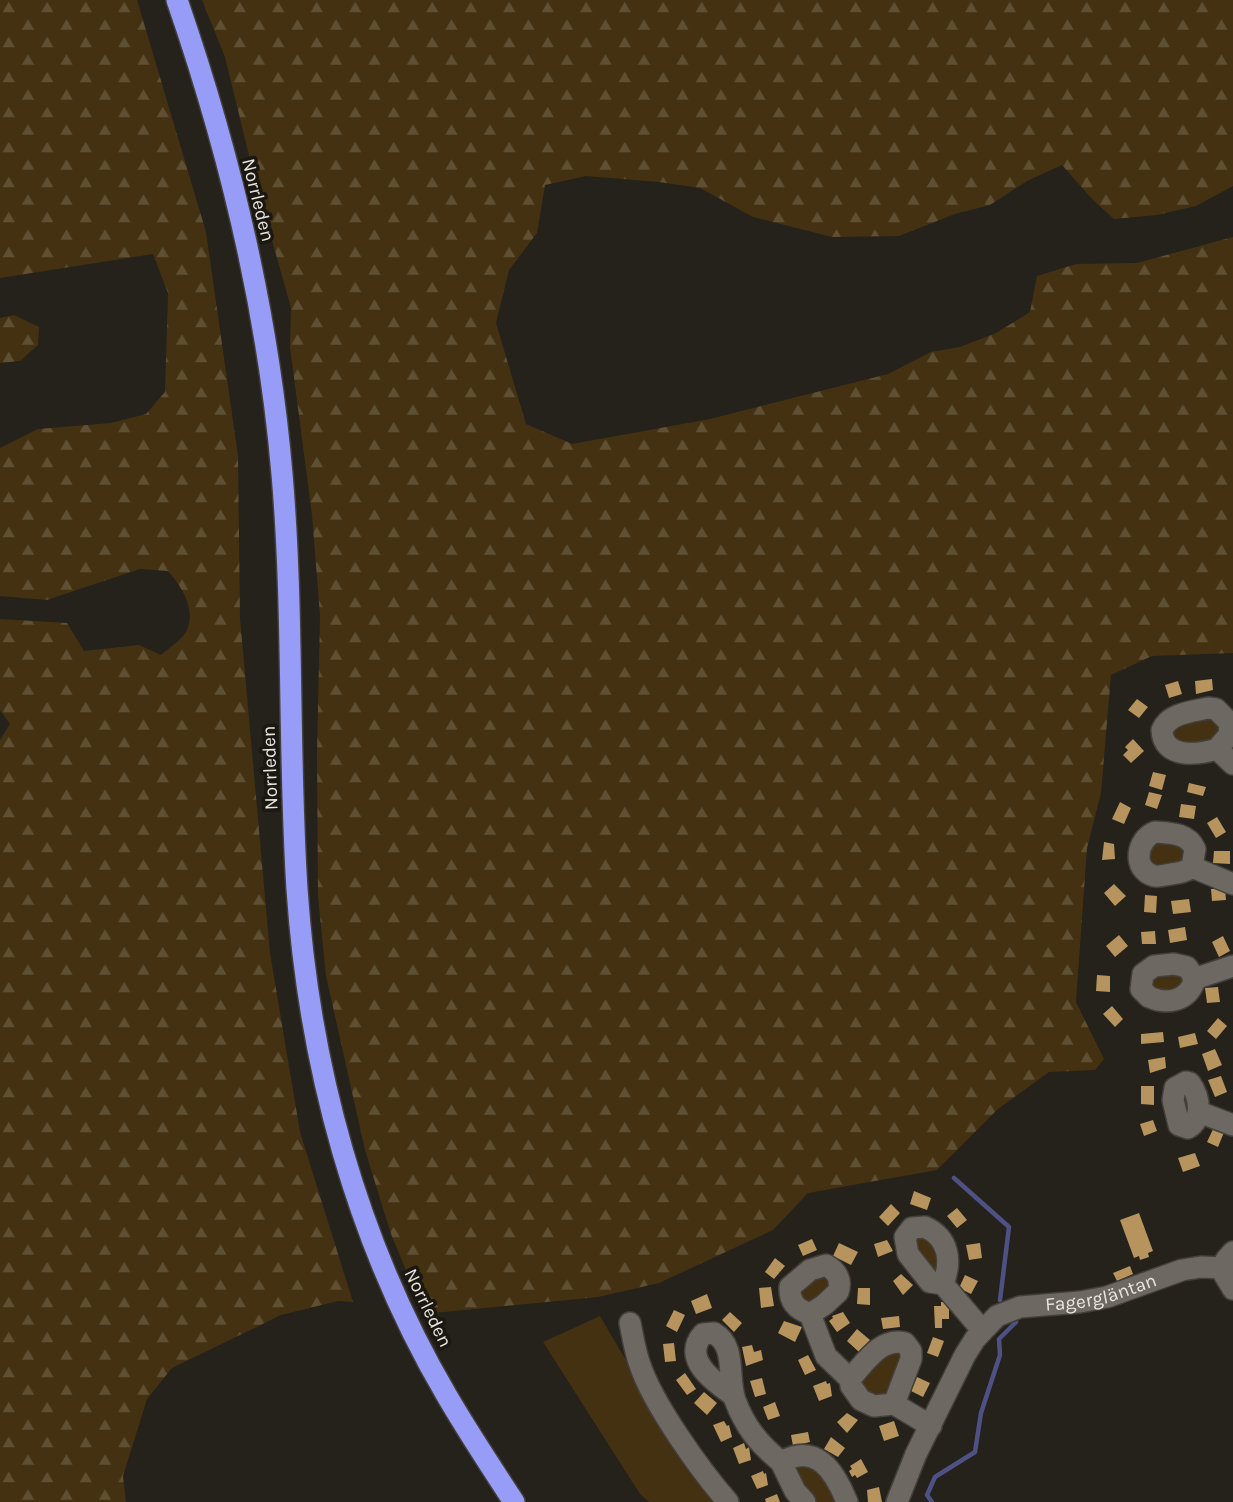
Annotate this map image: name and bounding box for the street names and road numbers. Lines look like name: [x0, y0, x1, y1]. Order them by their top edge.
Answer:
street label: Norrleden: [237, 156, 279, 244]
street label: Norrleden: [258, 725, 282, 811]
street label: Norrleden: [400, 1265, 456, 1351]
street label: Fagergläntan: [1044, 1269, 1160, 1316]

